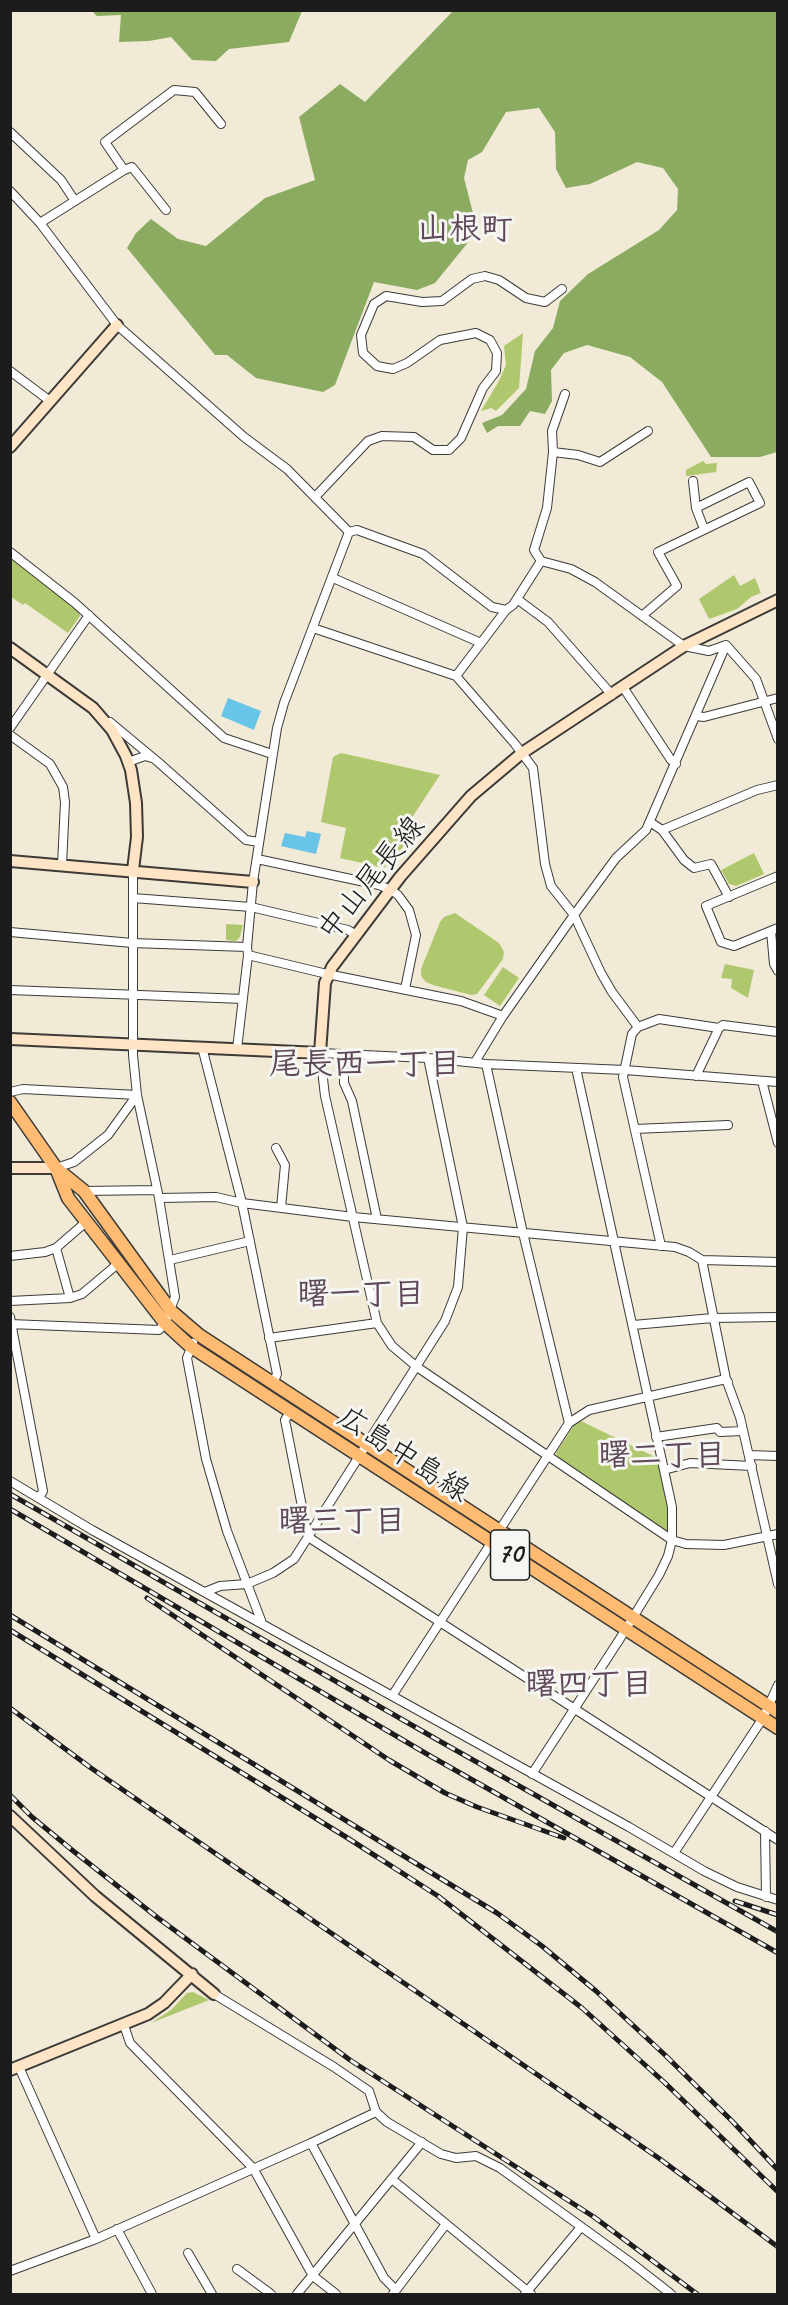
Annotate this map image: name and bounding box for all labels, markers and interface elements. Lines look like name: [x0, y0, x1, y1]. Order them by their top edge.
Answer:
district label: 山根町: [417, 212, 513, 250]
street label: 中山尾長線: [311, 809, 433, 949]
district label: 尾長西一丁目: [269, 1047, 461, 1085]
district label: 曙一丁目: [297, 1277, 425, 1315]
street label: 広島中島線: [330, 1399, 476, 1511]
district label: 曙二丁目: [598, 1438, 726, 1476]
district label: 曙三丁目: [278, 1504, 406, 1542]
road number: 70: [490, 1530, 530, 1580]
district label: 曙四丁目: [525, 1667, 653, 1705]

